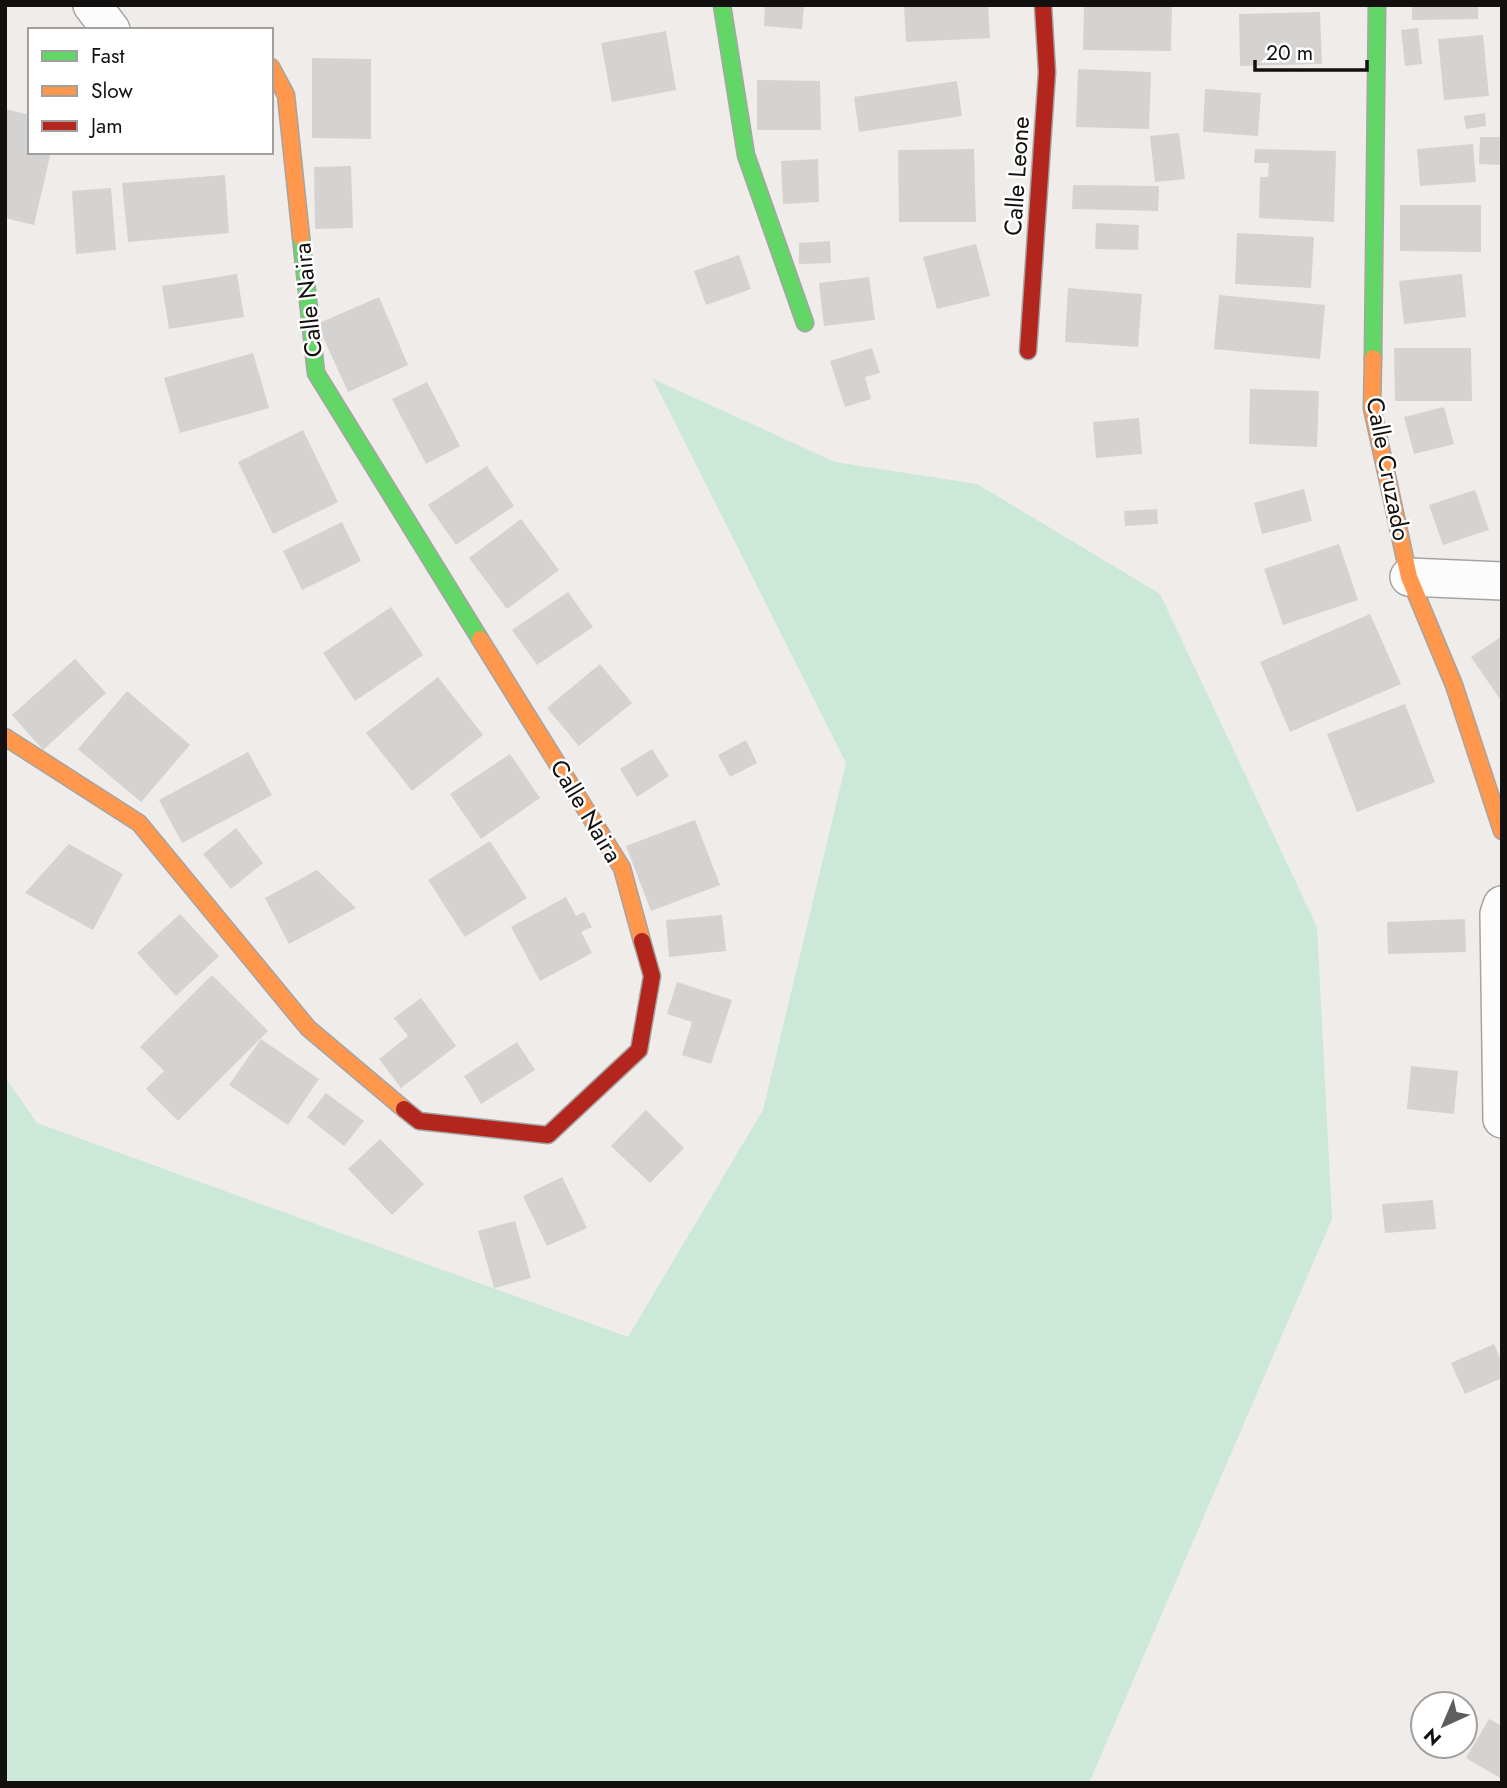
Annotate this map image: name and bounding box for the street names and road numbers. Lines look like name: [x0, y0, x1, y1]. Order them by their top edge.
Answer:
street label: Calle Leone: [995, 115, 1038, 237]
street label: Calle Naira: [284, 241, 331, 359]
street label: Calle Cruzado: [1357, 394, 1420, 544]
street label: Calle Naira: [542, 753, 631, 869]

